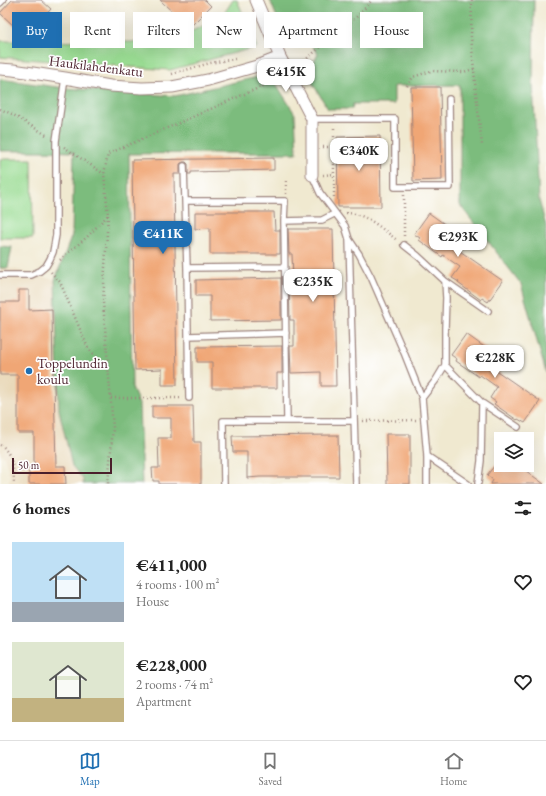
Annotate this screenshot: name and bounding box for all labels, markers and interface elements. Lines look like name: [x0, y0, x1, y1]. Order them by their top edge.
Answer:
chip: Buy: [12, 12, 62, 48]
chip: Rent: [70, 12, 125, 48]
chip: Filters: [133, 12, 194, 48]
chip: New: [202, 12, 256, 48]
chip: Apartment: [264, 12, 352, 48]
chip: House: [360, 12, 423, 48]
street label: Haukilahdenkatu: [48, 51, 145, 81]
pin: €415K: [258, 59, 314, 93]
text: €415K: [266, 63, 306, 80]
pin: €340K: [331, 138, 387, 172]
text: €340K: [339, 142, 379, 159]
pin: €411K: [135, 221, 191, 255]
pin: €293K: [430, 224, 486, 258]
text: €411K: [143, 225, 183, 242]
text: €293K: [438, 228, 478, 245]
pin: €235K: [285, 269, 341, 303]
text: €235K: [293, 273, 333, 290]
pin: €228K: [467, 345, 523, 379]
text: €228K: [475, 349, 515, 366]
place label: Toppelundin koulu: [37, 354, 108, 388]
marker: Toppelundin koulu: [24, 366, 34, 376]
map controls: [494, 432, 534, 472]
button: layers: [494, 432, 534, 472]
scale bar: [12, 456, 112, 475]
text: 50 m: [18, 458, 39, 472]
text: 6 homes: [12, 497, 70, 519]
icon: filters: [512, 497, 534, 519]
text: €411,000: [136, 554, 207, 576]
icon: home: [44, 558, 92, 606]
icon: heart: [512, 571, 534, 593]
text: 4 rooms · 100 m²: [136, 576, 220, 593]
text: House: [136, 593, 169, 610]
text: €228,000: [136, 654, 207, 676]
icon: home: [44, 658, 92, 706]
icon: heart: [512, 671, 534, 693]
text: 2 rooms · 74 m²: [136, 676, 213, 693]
text: Apartment: [136, 693, 191, 710]
tab: Map: [79, 750, 101, 788]
tab: Saved: [259, 750, 282, 788]
tab: Home: [440, 750, 467, 788]

